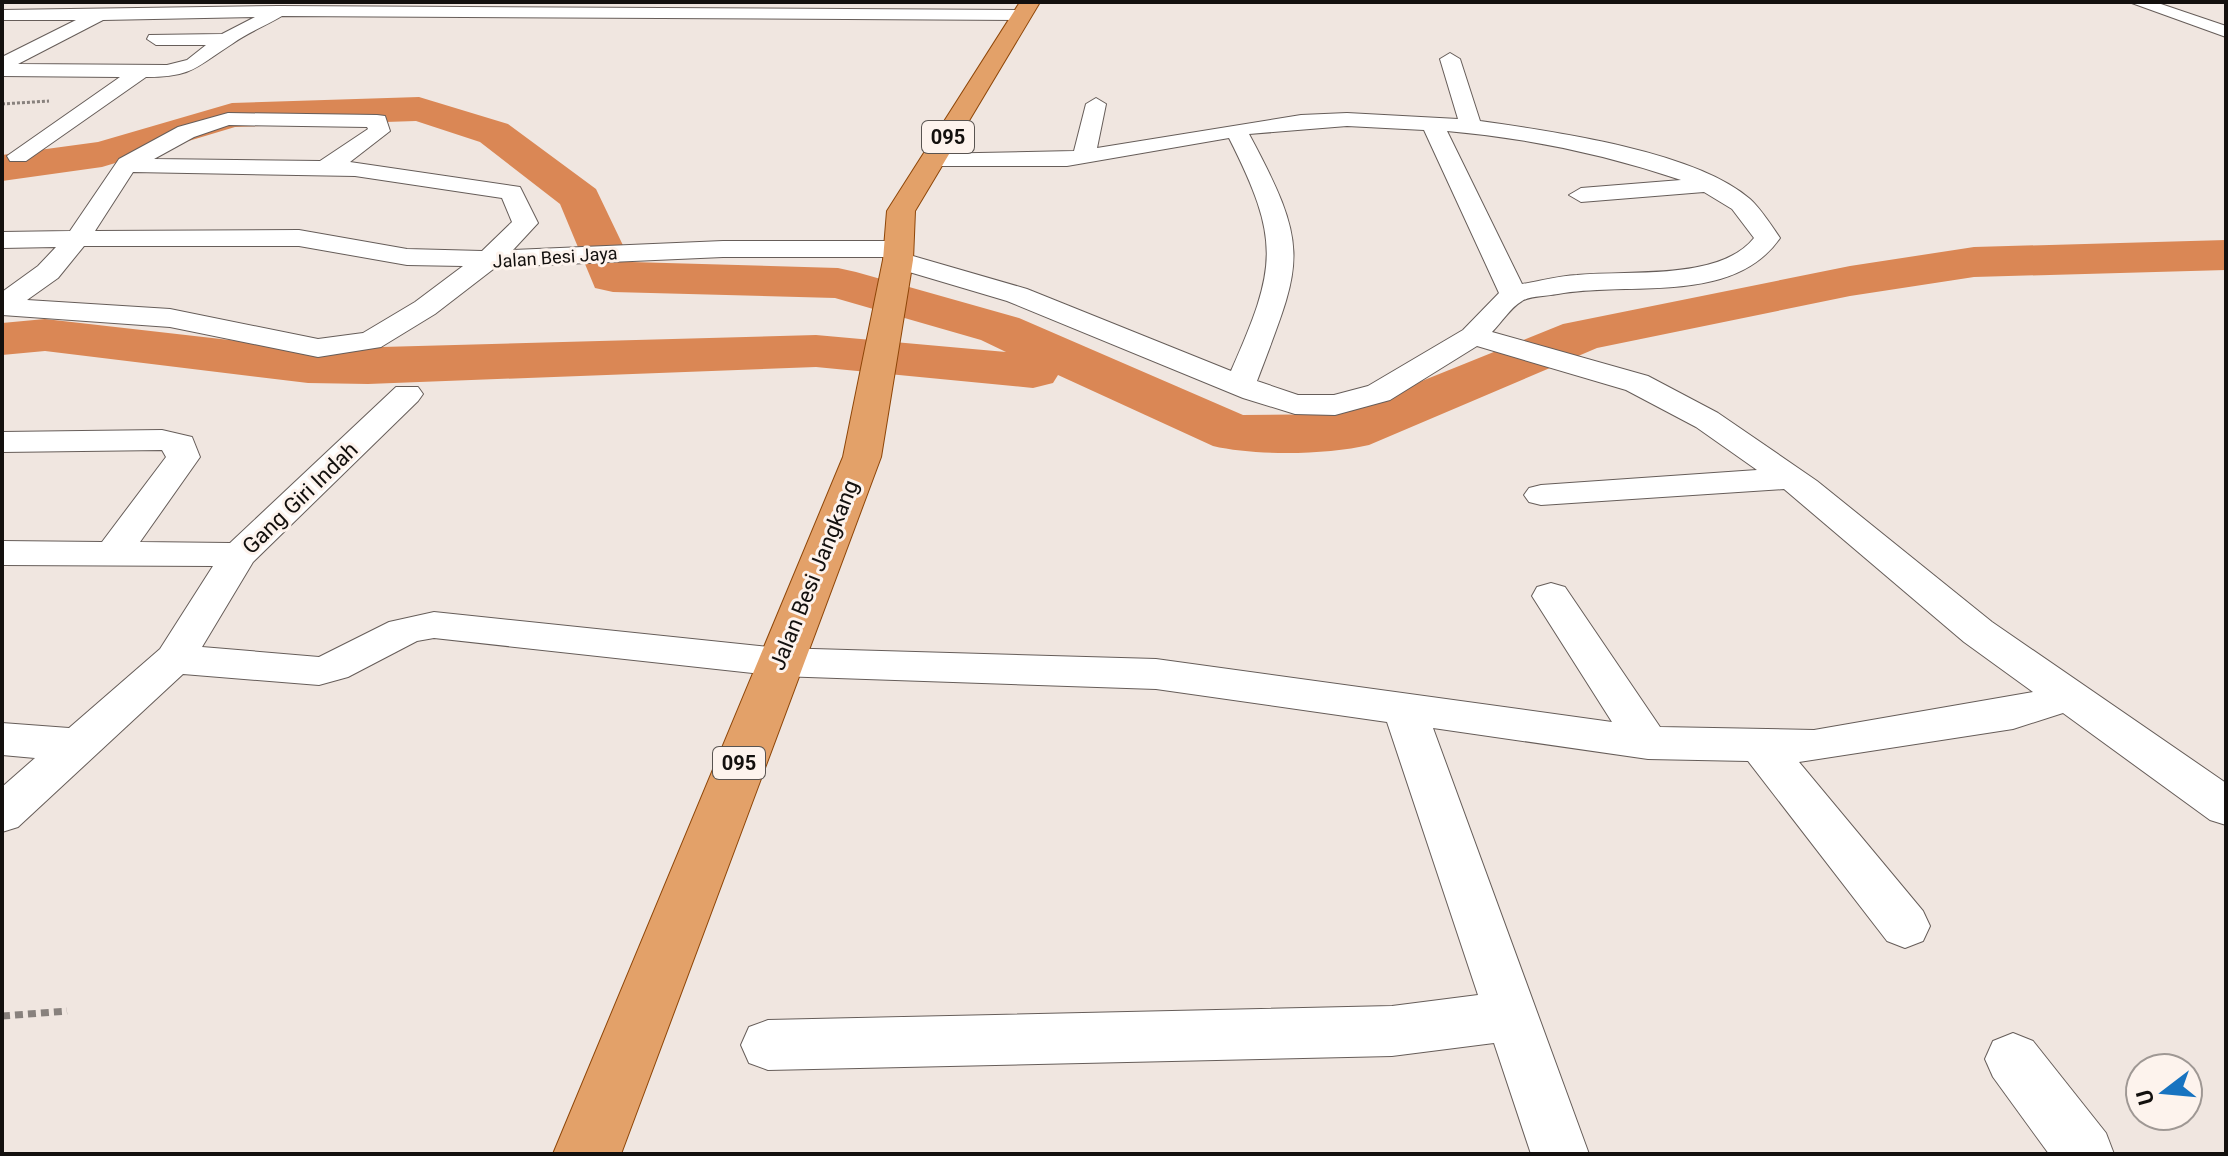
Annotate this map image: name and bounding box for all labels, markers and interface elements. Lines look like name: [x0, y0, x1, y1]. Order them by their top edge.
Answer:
road number: 095: [922, 121, 974, 153]
street label: Jalan Besi Jaya: [492, 242, 618, 272]
street label: Gang Giri Indah: [237, 437, 363, 559]
street label: Jalan Besi Jangkang: [764, 476, 864, 674]
road number: 095: [713, 747, 765, 779]
north arrow: [2124, 1052, 2204, 1132]
text: U: [2131, 1087, 2159, 1108]

